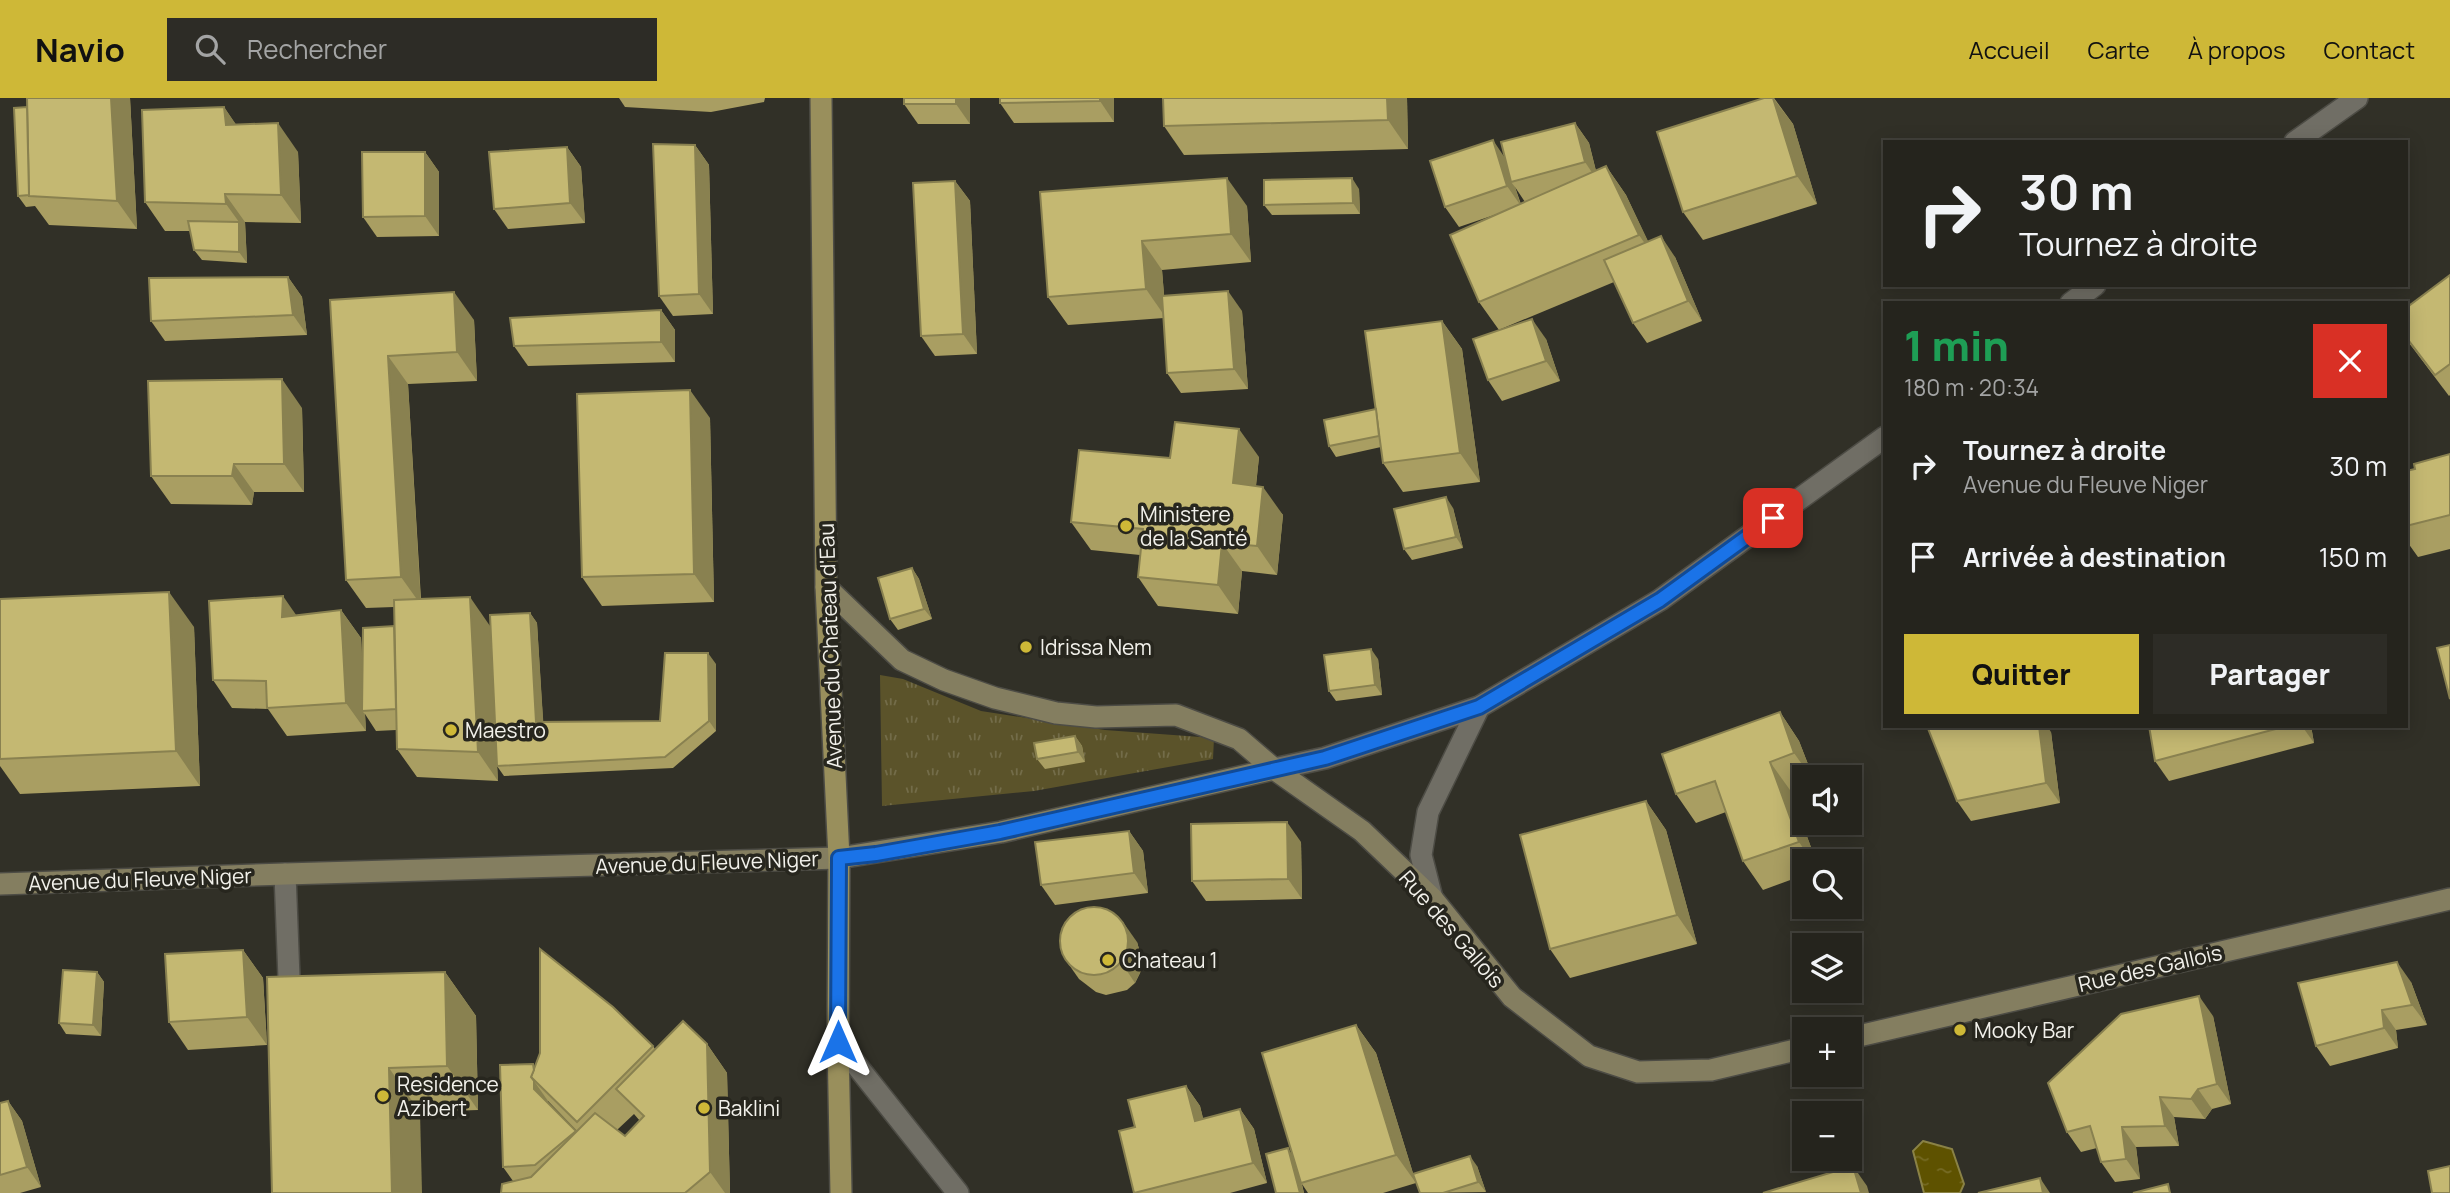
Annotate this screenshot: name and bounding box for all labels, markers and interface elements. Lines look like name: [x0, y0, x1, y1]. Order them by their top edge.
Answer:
search box: [167, 18, 657, 81]
text: Navio: [35, 27, 125, 72]
icon: search: [191, 30, 229, 68]
text: Rechercher: [247, 31, 387, 67]
text: Accueil: [1969, 33, 2049, 66]
text: Carte: [2087, 33, 2150, 66]
text: À propos: [2188, 33, 2286, 66]
text: Contact: [2324, 33, 2415, 66]
text: 30 m: [2019, 158, 2134, 225]
icon: right: [1904, 168, 1995, 259]
text: Tournez à droite: [2019, 222, 2258, 266]
text: 1 min: [1904, 316, 2009, 374]
button: close: [2313, 324, 2387, 398]
text: 180 m · 20:34: [1904, 371, 2039, 403]
text: Tournez à droite: [1963, 432, 2166, 468]
icon: right: [1904, 447, 1942, 485]
text: 30 m: [2330, 448, 2387, 484]
text: Avenue du Fleuve Niger: [1963, 468, 2208, 500]
pin: [1743, 488, 1803, 548]
icon: arrive: [1754, 499, 1792, 537]
place label: Ministere de la Santé: [1140, 500, 1247, 552]
marker: Ministere de la Santé: [1118, 518, 1134, 534]
street label: Avenue du Chateau d'Eau: [812, 523, 848, 769]
icon: arrive: [1904, 538, 1942, 576]
text: Arrivée à destination: [1963, 539, 2226, 575]
text: 150 m: [2319, 539, 2387, 575]
place label: Idrissa Nem: [1040, 633, 1152, 661]
button: Quitter: [1904, 634, 2139, 714]
button: Partager: [2153, 634, 2387, 714]
marker: Idrissa Nem: [1018, 639, 1034, 655]
place label: Maestro: [465, 716, 546, 744]
marker: Maestro: [443, 722, 459, 738]
map controls: [1792, 765, 1862, 1171]
button: sound: [1792, 765, 1862, 835]
street label: Avenue du Fleuve Niger: [595, 844, 820, 880]
button: search: [1792, 849, 1862, 919]
street label: Avenue du Fleuve Niger: [28, 861, 253, 897]
street label: Rue des Gallois: [1393, 864, 1511, 994]
button: layers: [1792, 933, 1862, 1003]
street label: Rue des Gallois: [2075, 938, 2225, 998]
place label: Chateau 1: [1122, 946, 1218, 974]
marker: Chateau 1: [1100, 952, 1116, 968]
position arrow: [801, 1005, 875, 1079]
place label: Mooky Bar: [1974, 1016, 2075, 1044]
button: +: [1792, 1017, 1862, 1087]
marker: Mooky Bar: [1952, 1022, 1968, 1038]
place label: Residence Azibert: [397, 1070, 499, 1122]
marker: Residence Azibert: [375, 1088, 391, 1104]
place label: Baklini: [718, 1094, 780, 1122]
marker: Baklini: [696, 1100, 712, 1116]
button: −: [1792, 1101, 1862, 1171]

